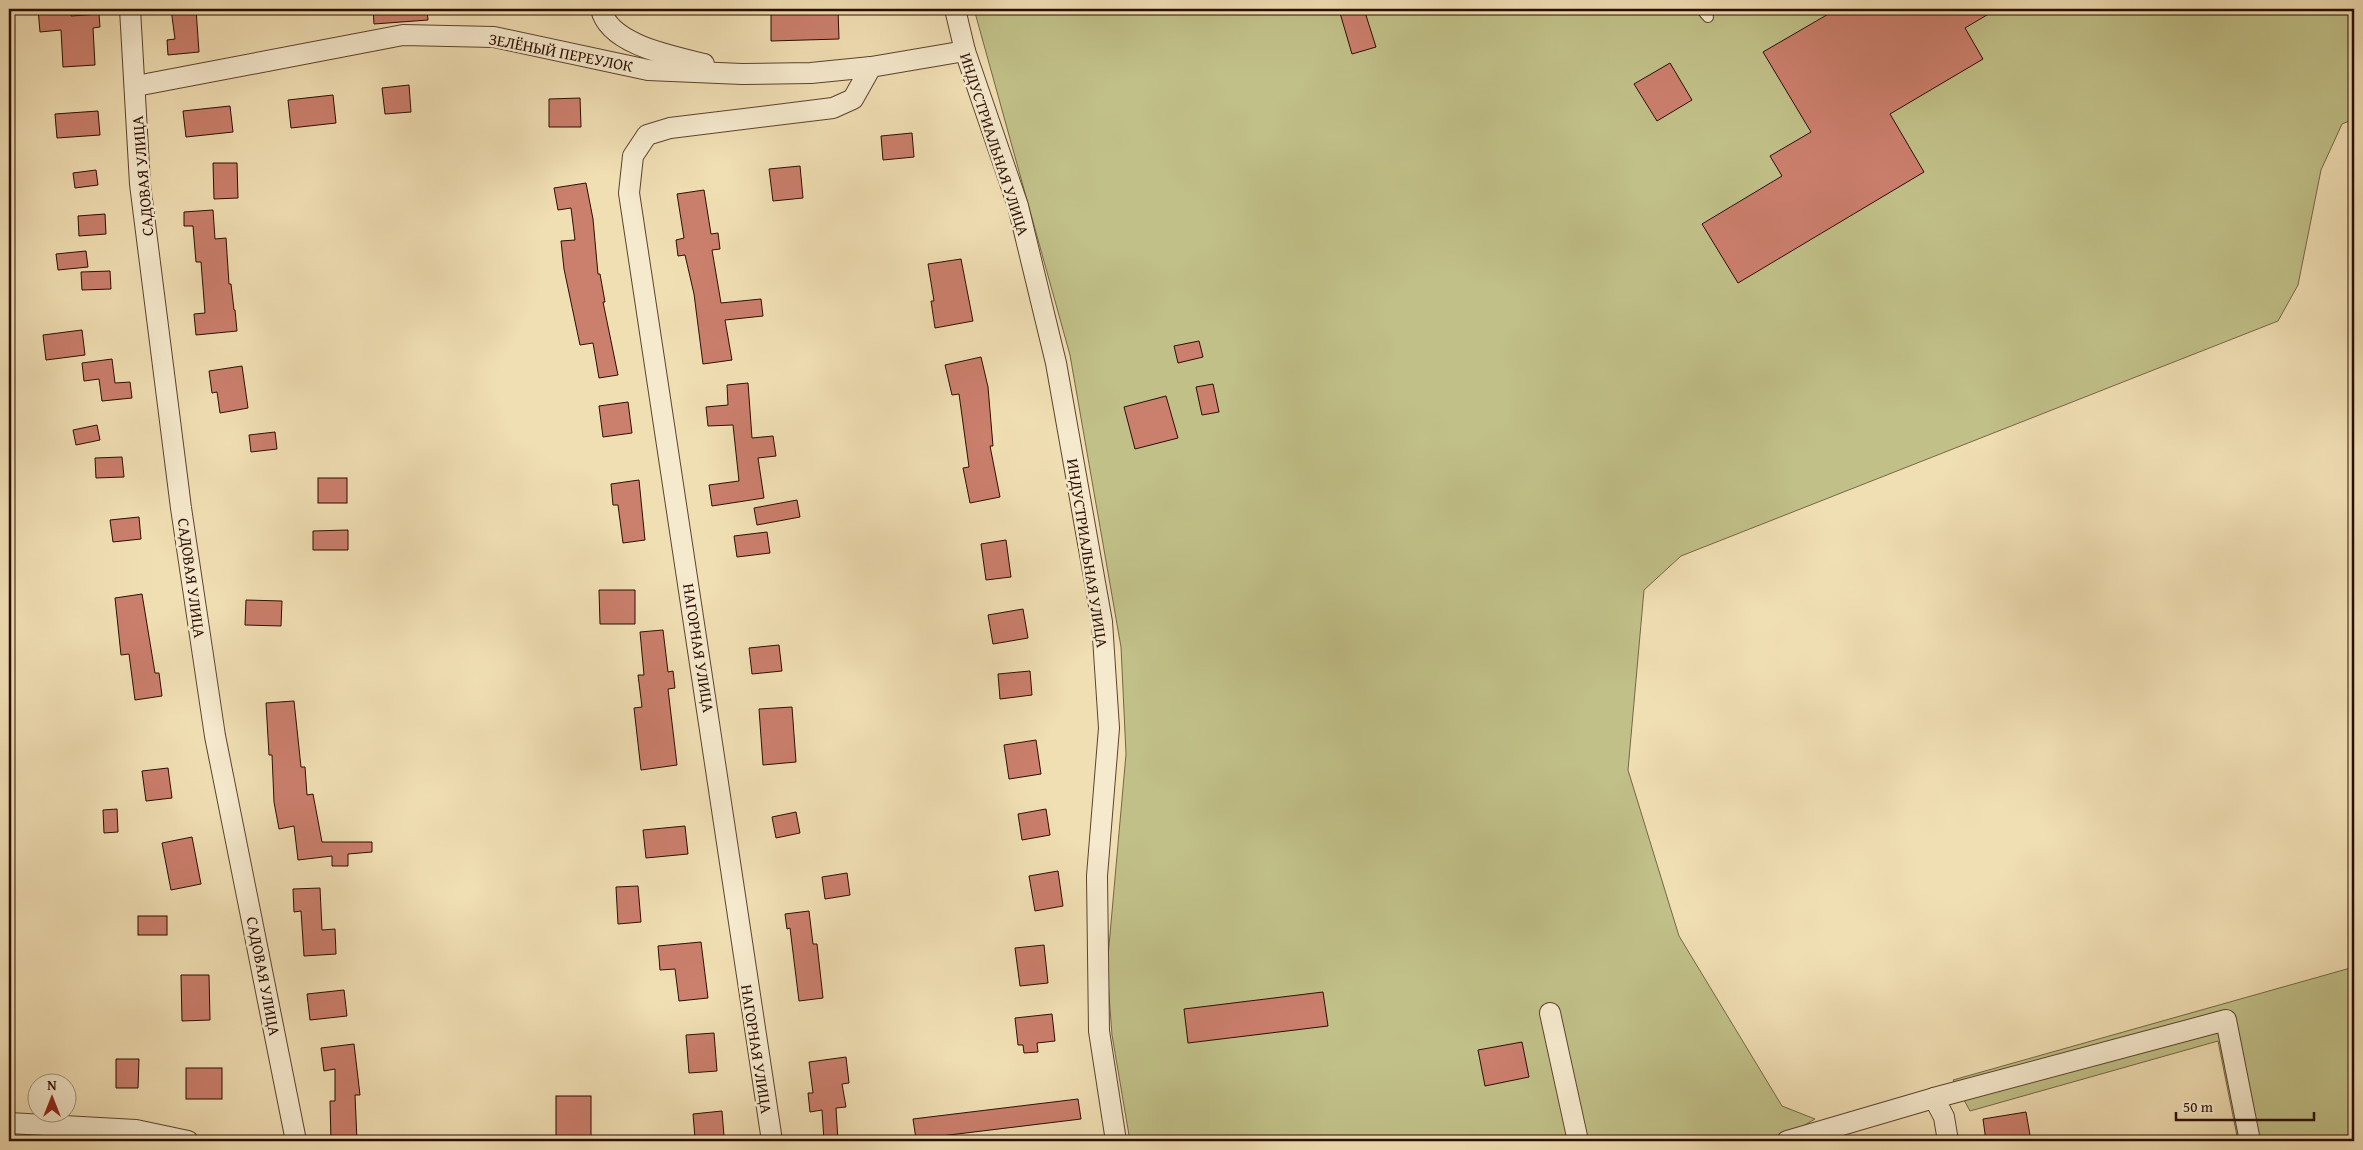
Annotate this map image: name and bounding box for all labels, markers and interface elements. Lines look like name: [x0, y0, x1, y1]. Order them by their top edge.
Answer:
street label: ЗЕЛЁНЫЙ ПЕРЕУЛОК: [487, 26, 635, 78]
street label: ИНДУСТРИАЛЬНАЯ УЛИЦА: [954, 49, 1036, 239]
street label: САДОВАЯ УЛИЦА: [125, 115, 159, 237]
street label: ИНДУСТРИАЛЬНАЯ УЛИЦА: [1061, 457, 1115, 650]
street label: САДОВАЯ УЛИЦА: [172, 517, 212, 640]
street label: НАГОРНАЯ УЛИЦА: [677, 582, 721, 715]
street label: САДОВАЯ УЛИЦА: [241, 914, 287, 1038]
street label: НАГОРНАЯ УЛИЦА: [735, 983, 779, 1116]
north arrow: [28, 1072, 78, 1122]
text: N: [47, 1075, 57, 1095]
scale bar: [2176, 1090, 2313, 1122]
text: 50 m: [2183, 1096, 2214, 1117]

